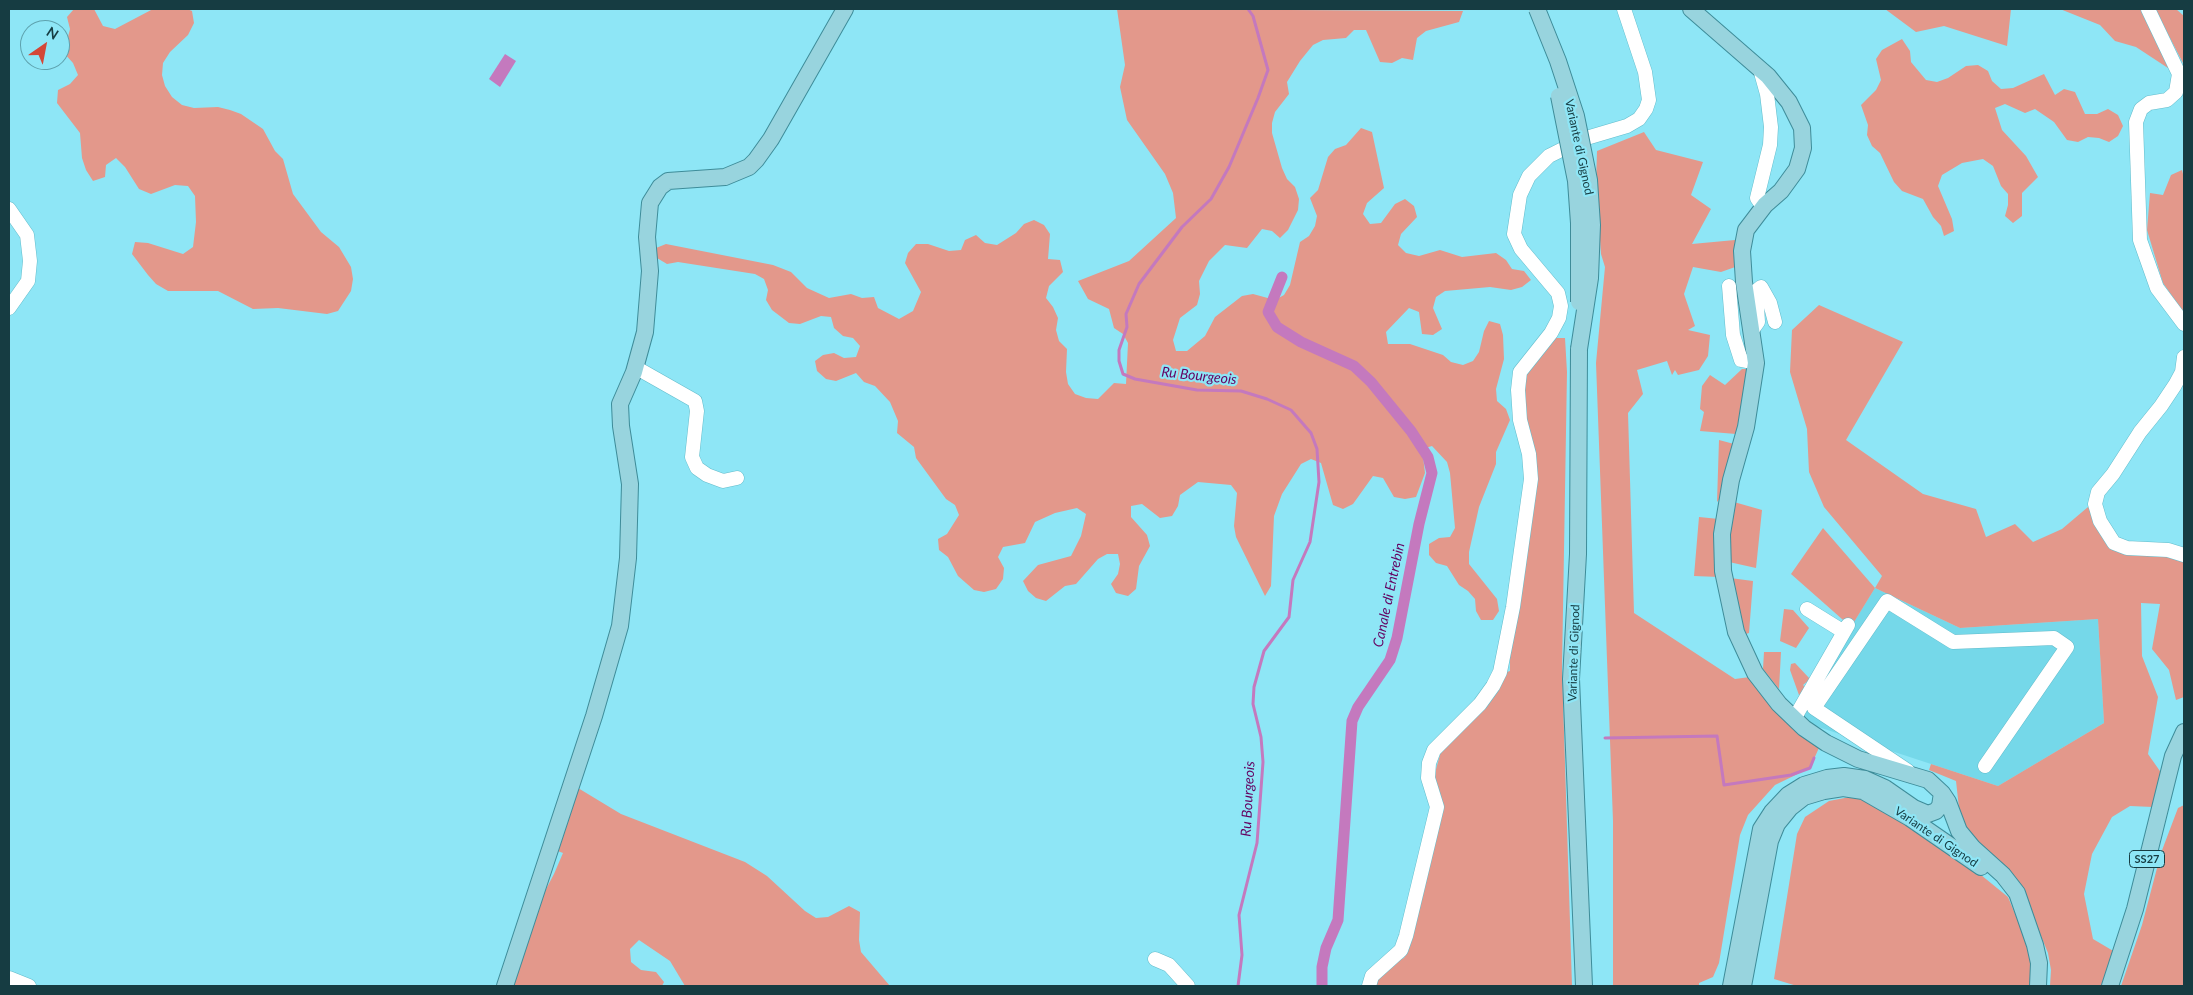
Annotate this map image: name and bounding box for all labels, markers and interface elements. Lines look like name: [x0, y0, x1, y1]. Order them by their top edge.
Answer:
north arrow: [20, 20, 70, 70]
text: N: [44, 23, 62, 43]
street label: Variante di Gignod: [1562, 98, 1596, 196]
water label: Ru Bourgeois: [1160, 364, 1238, 388]
water label: Canale di Entrebin: [1370, 541, 1408, 649]
street label: Variante di Gignod: [1565, 604, 1583, 702]
water label: Ru Bourgeois: [1238, 761, 1258, 837]
street label: Variante di Gignod: [1892, 804, 1980, 870]
road number: SS27: [2130, 851, 2164, 868]

